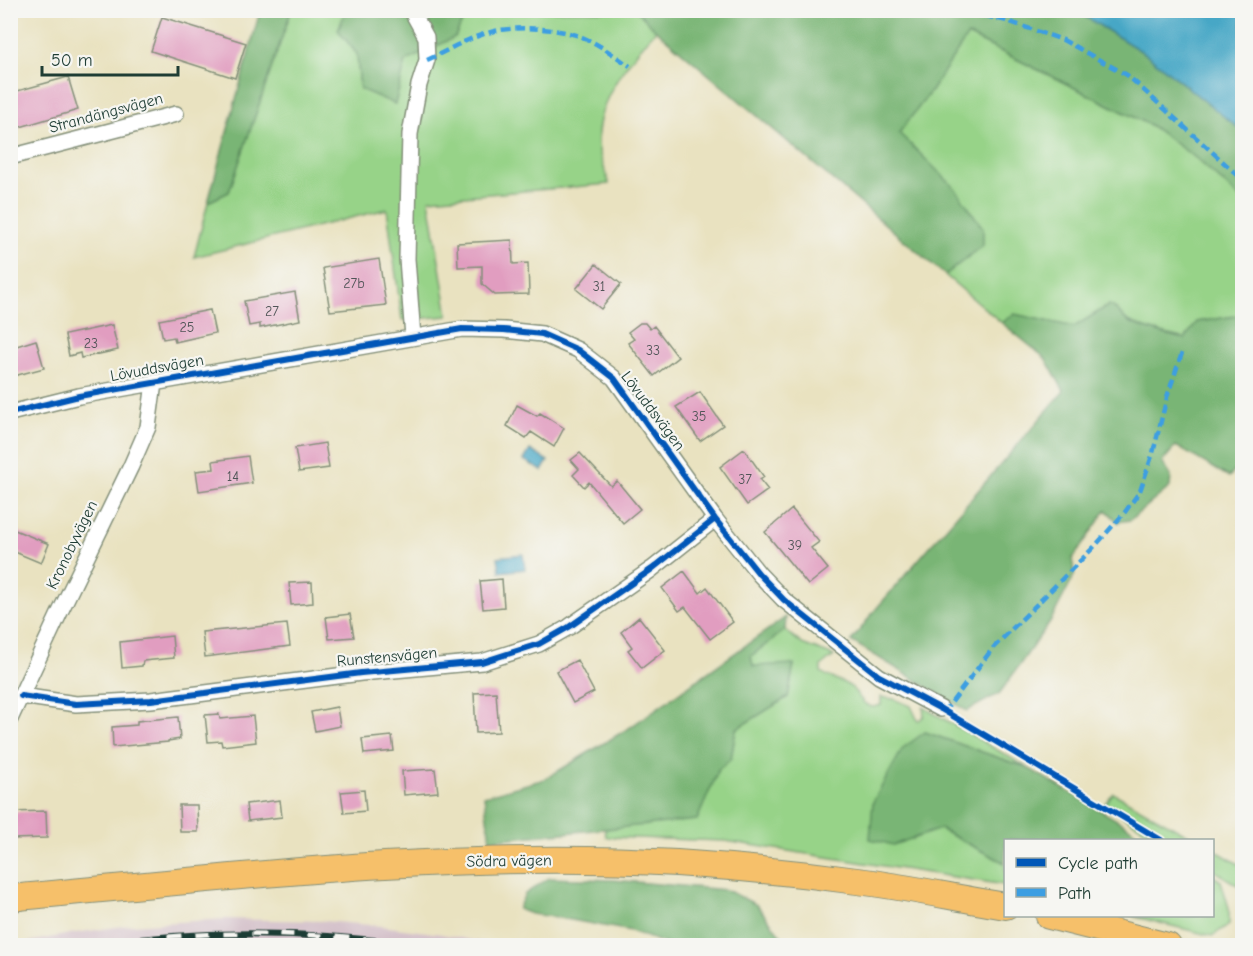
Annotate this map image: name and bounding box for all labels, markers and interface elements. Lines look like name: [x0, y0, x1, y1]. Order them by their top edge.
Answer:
scale bar: [42, 39, 178, 77]
text: 50 m: [51, 50, 93, 71]
street label: Strandängsvägen: [47, 89, 165, 137]
house number: 27b: [343, 275, 365, 292]
house number: 31: [593, 278, 605, 295]
house number: 27: [265, 303, 279, 320]
house number: 25: [180, 319, 194, 336]
house number: 23: [84, 335, 98, 352]
house number: 33: [646, 342, 660, 359]
street label: Lövuddsvägen: [109, 351, 205, 385]
street label: Lövuddsvägen: [617, 368, 689, 454]
house number: 35: [692, 408, 706, 425]
house number: 14: [227, 468, 239, 485]
house number: 37: [738, 471, 752, 488]
street label: Kronobyvägen: [43, 498, 101, 592]
house number: 39: [788, 537, 802, 554]
street label: Runstensvägen: [336, 644, 438, 670]
legend: [1004, 839, 1214, 917]
street label: Södra vägen: [466, 851, 552, 871]
text: Cycle path: [1058, 853, 1138, 874]
text: Path: [1058, 883, 1091, 904]

